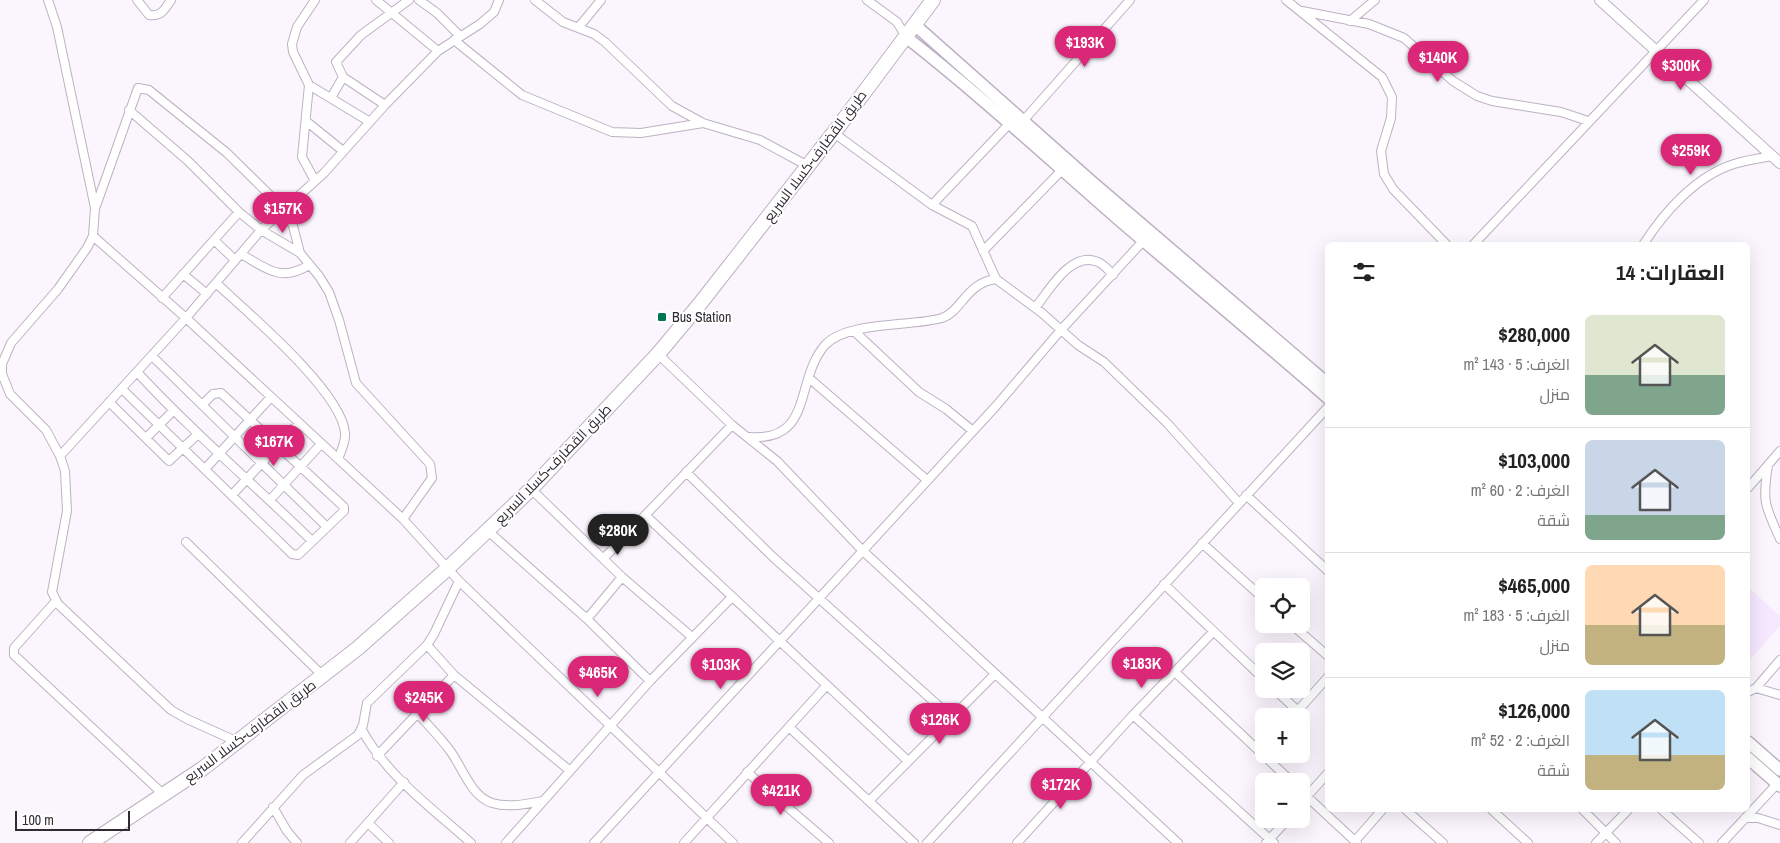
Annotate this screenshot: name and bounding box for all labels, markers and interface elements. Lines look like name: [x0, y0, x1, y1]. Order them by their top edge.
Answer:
pin: $193K: [1050, 26, 1120, 68]
text: $193K: [1066, 31, 1104, 53]
pin: $140K: [1403, 41, 1473, 83]
text: $140K: [1419, 46, 1457, 68]
pin: $300K: [1646, 48, 1716, 91]
text: $300K: [1662, 54, 1700, 76]
street label: طريق القضارف-كسلا السريع: [760, 87, 870, 225]
pin: $259K: [1656, 134, 1726, 176]
text: $259K: [1672, 139, 1710, 161]
pin: $157K: [248, 192, 318, 234]
text: $157K: [264, 197, 302, 219]
icon: filters: [1350, 258, 1378, 286]
text: العقارات: 14: [1616, 258, 1725, 287]
place label: Bus Station: [672, 308, 731, 326]
marker: Bus Station: [656, 311, 668, 323]
text: $280,000: [1498, 320, 1570, 349]
icon: home: [1625, 335, 1685, 395]
text: الغرف: 5 · 143 m²: [1463, 353, 1570, 375]
text: منزل: [1540, 383, 1570, 405]
street label: طريق القضارف-كسلا السريع: [491, 400, 615, 528]
pin: $167K: [239, 424, 309, 467]
text: $167K: [255, 430, 293, 452]
text: $103,000: [1498, 446, 1570, 475]
icon: home: [1625, 460, 1685, 520]
text: الغرف: 2 · 60 m²: [1471, 479, 1570, 501]
text: شقة: [1537, 509, 1570, 531]
pin: $280K: [583, 514, 653, 556]
text: $280K: [599, 519, 637, 541]
text: $465,000: [1498, 571, 1570, 600]
map controls: [1255, 578, 1310, 828]
button: locate: [1255, 578, 1310, 633]
icon: home: [1625, 585, 1685, 645]
text: الغرف: 5 · 183 m²: [1463, 604, 1570, 626]
text: منزل: [1540, 634, 1570, 656]
button: layers: [1255, 643, 1310, 698]
pin: $183K: [1107, 646, 1177, 689]
pin: $103K: [686, 648, 756, 690]
text: $183K: [1123, 652, 1161, 674]
text: $103K: [702, 653, 740, 675]
pin: $465K: [563, 656, 633, 698]
text: $465K: [579, 661, 617, 683]
street label: طريق القضارف-كسلا السريع: [181, 676, 319, 786]
pin: $245K: [389, 680, 459, 723]
text: $245K: [405, 686, 443, 708]
text: $126,000: [1498, 696, 1570, 725]
pin: $126K: [905, 702, 975, 745]
text: $126K: [921, 708, 959, 730]
button: +: [1255, 708, 1310, 763]
icon: home: [1625, 710, 1685, 770]
text: الغرف: 2 · 52 m²: [1471, 729, 1570, 751]
text: شقة: [1537, 759, 1570, 781]
pin: $172K: [1026, 768, 1096, 810]
text: $172K: [1042, 773, 1080, 795]
button: −: [1255, 773, 1310, 828]
pin: $421K: [746, 774, 816, 816]
text: $421K: [762, 779, 800, 801]
scale bar: [15, 808, 130, 831]
text: 100 m: [22, 811, 54, 829]

